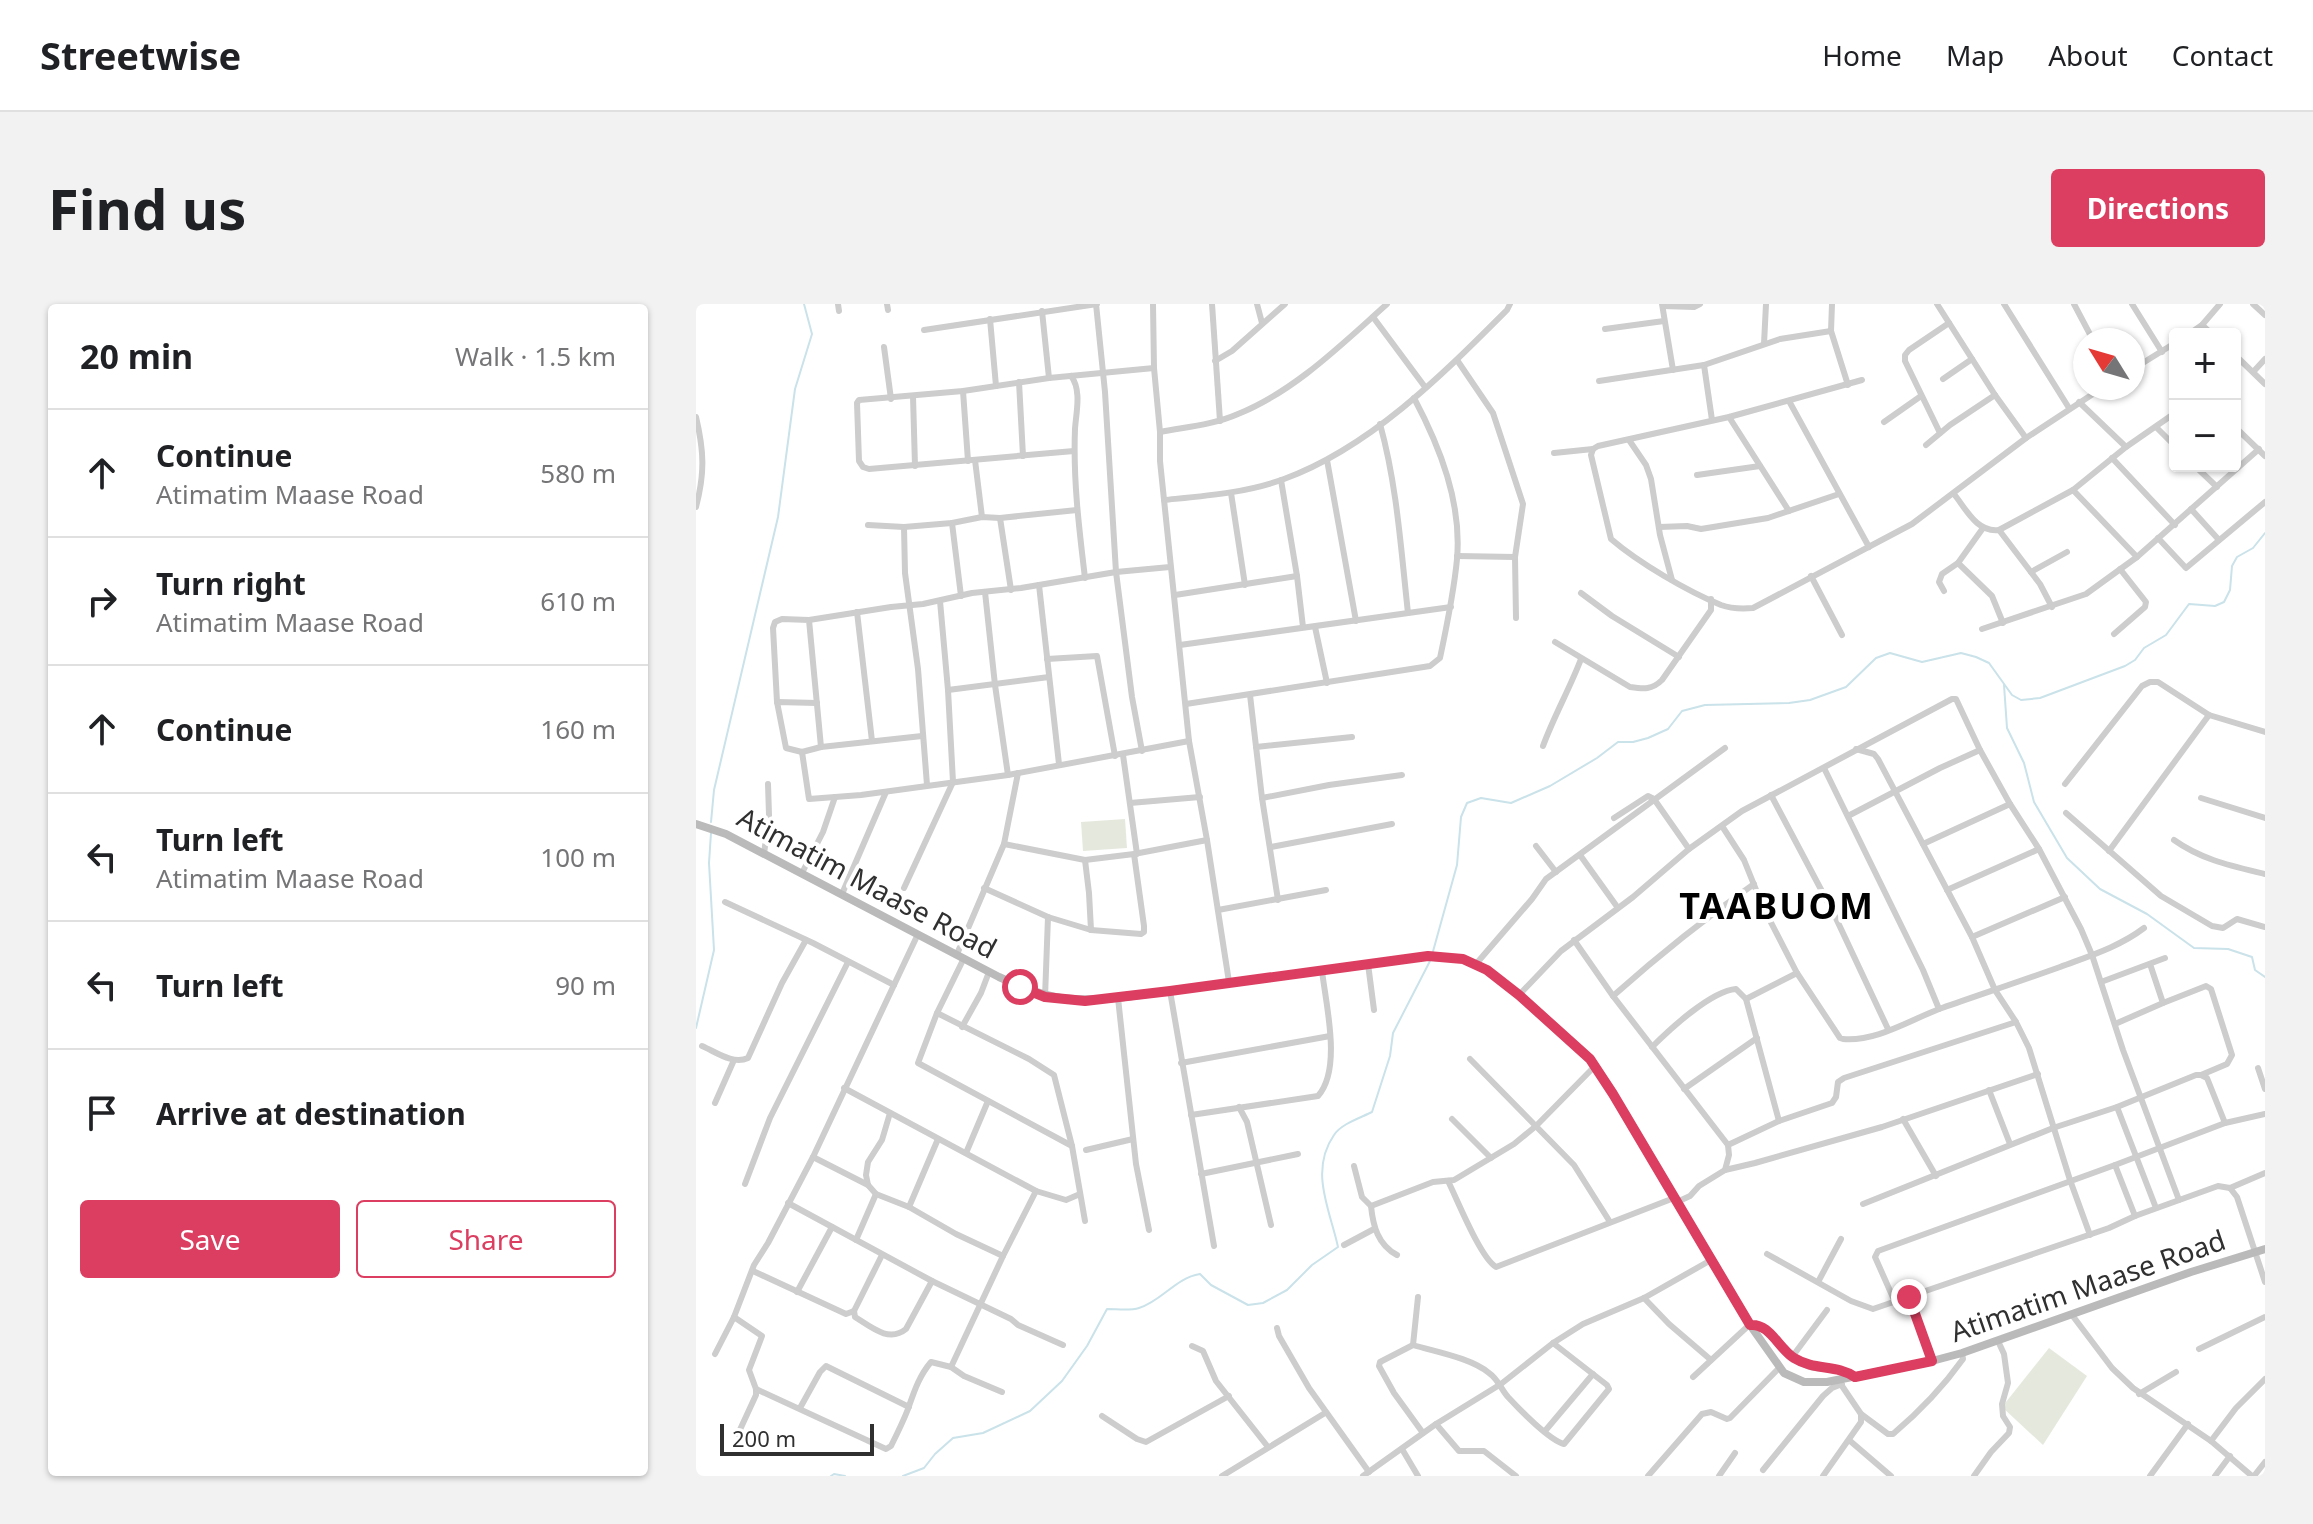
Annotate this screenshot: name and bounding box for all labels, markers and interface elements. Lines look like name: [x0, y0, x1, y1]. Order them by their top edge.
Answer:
text: Streetwise: [40, 29, 241, 81]
text: Home: [1822, 36, 1902, 74]
text: Map: [1946, 36, 2004, 74]
text: About: [2048, 36, 2128, 74]
text: Contact: [2172, 36, 2273, 74]
button: Directions: [2051, 169, 2265, 247]
text: Find us: [48, 170, 246, 246]
north arrow: [2073, 328, 2145, 400]
map controls: [2169, 328, 2241, 472]
button: +: [2169, 328, 2241, 400]
text: 20 min: [80, 333, 193, 379]
text: Walk · 1.5 km: [455, 338, 616, 374]
button: −: [2169, 400, 2241, 472]
text: Continue: [156, 435, 292, 476]
icon: ahead: [80, 451, 124, 495]
text: 580 m: [540, 455, 616, 491]
text: Atimatim Maase Road: [156, 476, 424, 512]
text: Turn right: [156, 563, 306, 604]
icon: right: [80, 579, 124, 623]
text: 610 m: [540, 583, 616, 619]
text: Atimatim Maase Road: [156, 604, 424, 640]
icon: ahead: [80, 707, 124, 751]
text: Continue: [156, 709, 292, 750]
text: 160 m: [540, 711, 616, 747]
street label: Atimatim Maase Road: [731, 798, 1004, 967]
text: Turn left: [156, 819, 284, 860]
icon: left: [80, 835, 124, 879]
text: 100 m: [540, 839, 616, 875]
text: Atimatim Maase Road: [156, 860, 424, 896]
district label: TAABUOM: [1679, 881, 1875, 930]
icon: left: [80, 963, 124, 1007]
text: Turn left: [156, 965, 284, 1006]
text: 90 m: [555, 967, 616, 1003]
route start: [1002, 969, 1038, 1005]
icon: arrive: [80, 1091, 124, 1135]
text: Arrive at destination: [156, 1093, 466, 1134]
button: Save: [80, 1200, 340, 1278]
button: Share: [356, 1200, 616, 1278]
street label: Atimatim Maase Road: [1945, 1220, 2230, 1350]
route end: [1891, 1279, 1927, 1315]
scale bar: [720, 1420, 874, 1456]
text: 200 m: [732, 1423, 796, 1453]

